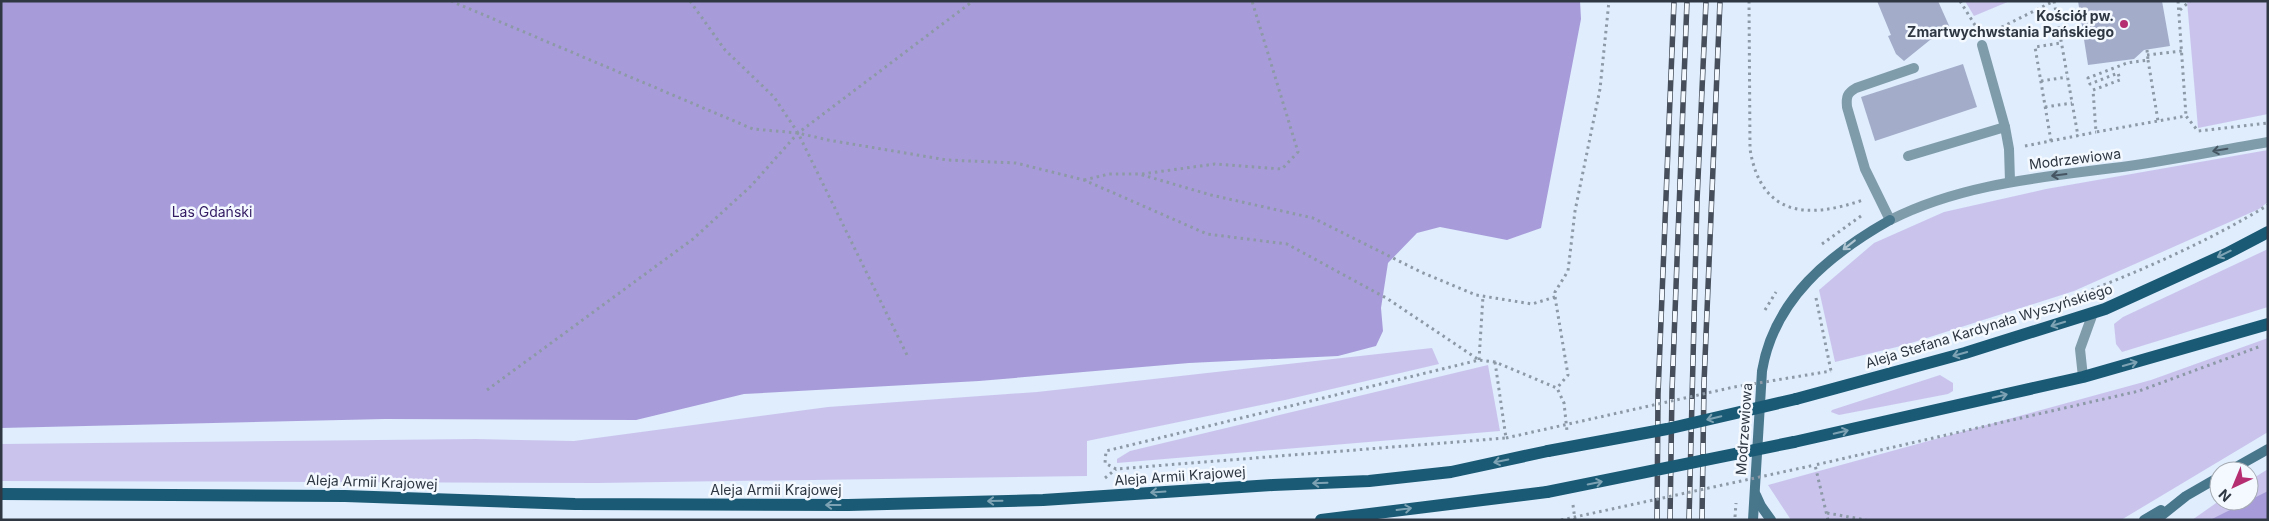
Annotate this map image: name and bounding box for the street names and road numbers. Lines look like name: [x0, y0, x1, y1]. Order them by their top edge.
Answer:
street label: Modrzewiowa: [2028, 144, 2122, 173]
street label: Aleja Stefana Kardynała Wyszyńskiego: [1863, 280, 2114, 371]
street label: Modrzewiowa: [1732, 382, 1755, 476]
street label: Aleja Armii Krajowej: [1114, 462, 1246, 489]
street label: Aleja Armii Krajowej: [306, 471, 438, 492]
street label: Aleja Armii Krajowej: [710, 481, 842, 498]

